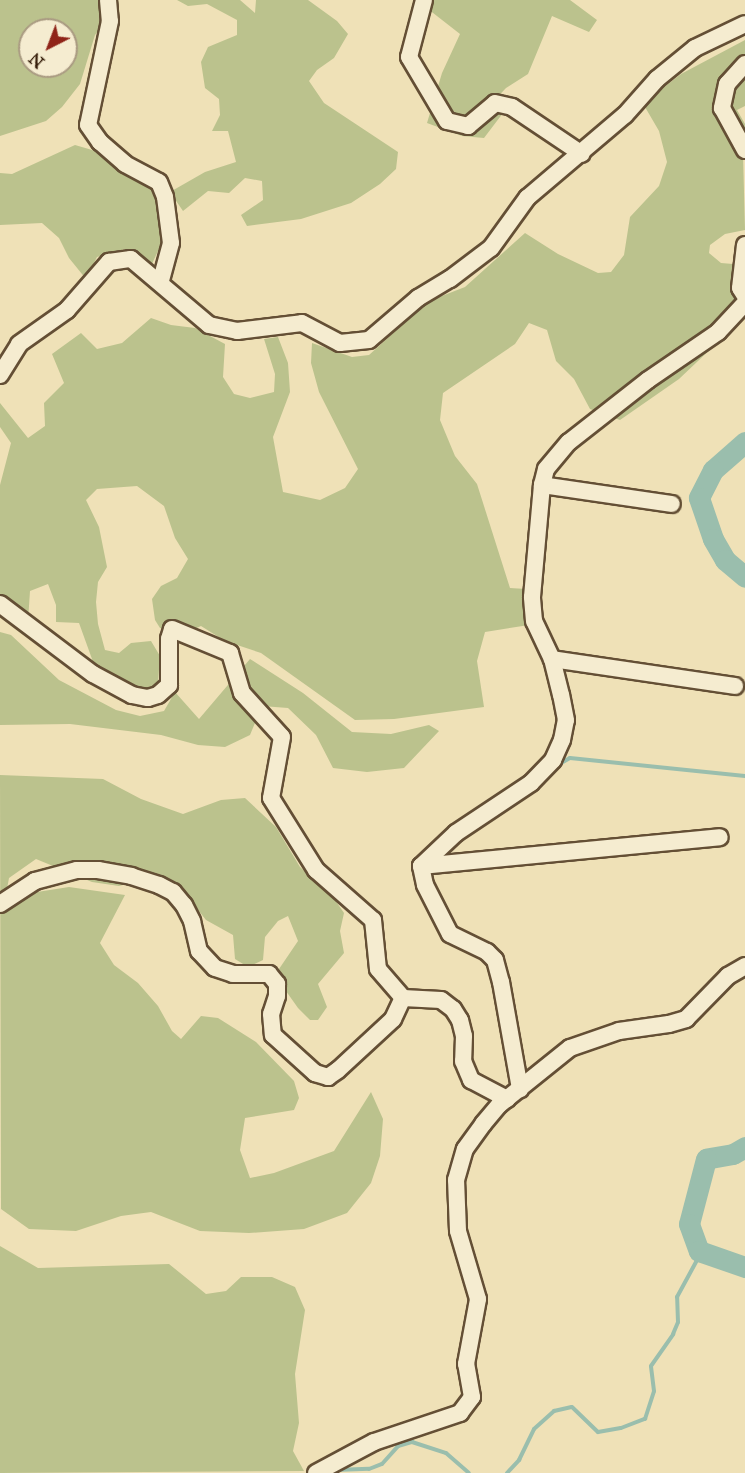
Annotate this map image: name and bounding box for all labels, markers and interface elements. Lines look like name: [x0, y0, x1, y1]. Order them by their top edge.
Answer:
north arrow: [18, 18, 78, 78]
text: N: [26, 49, 48, 72]

